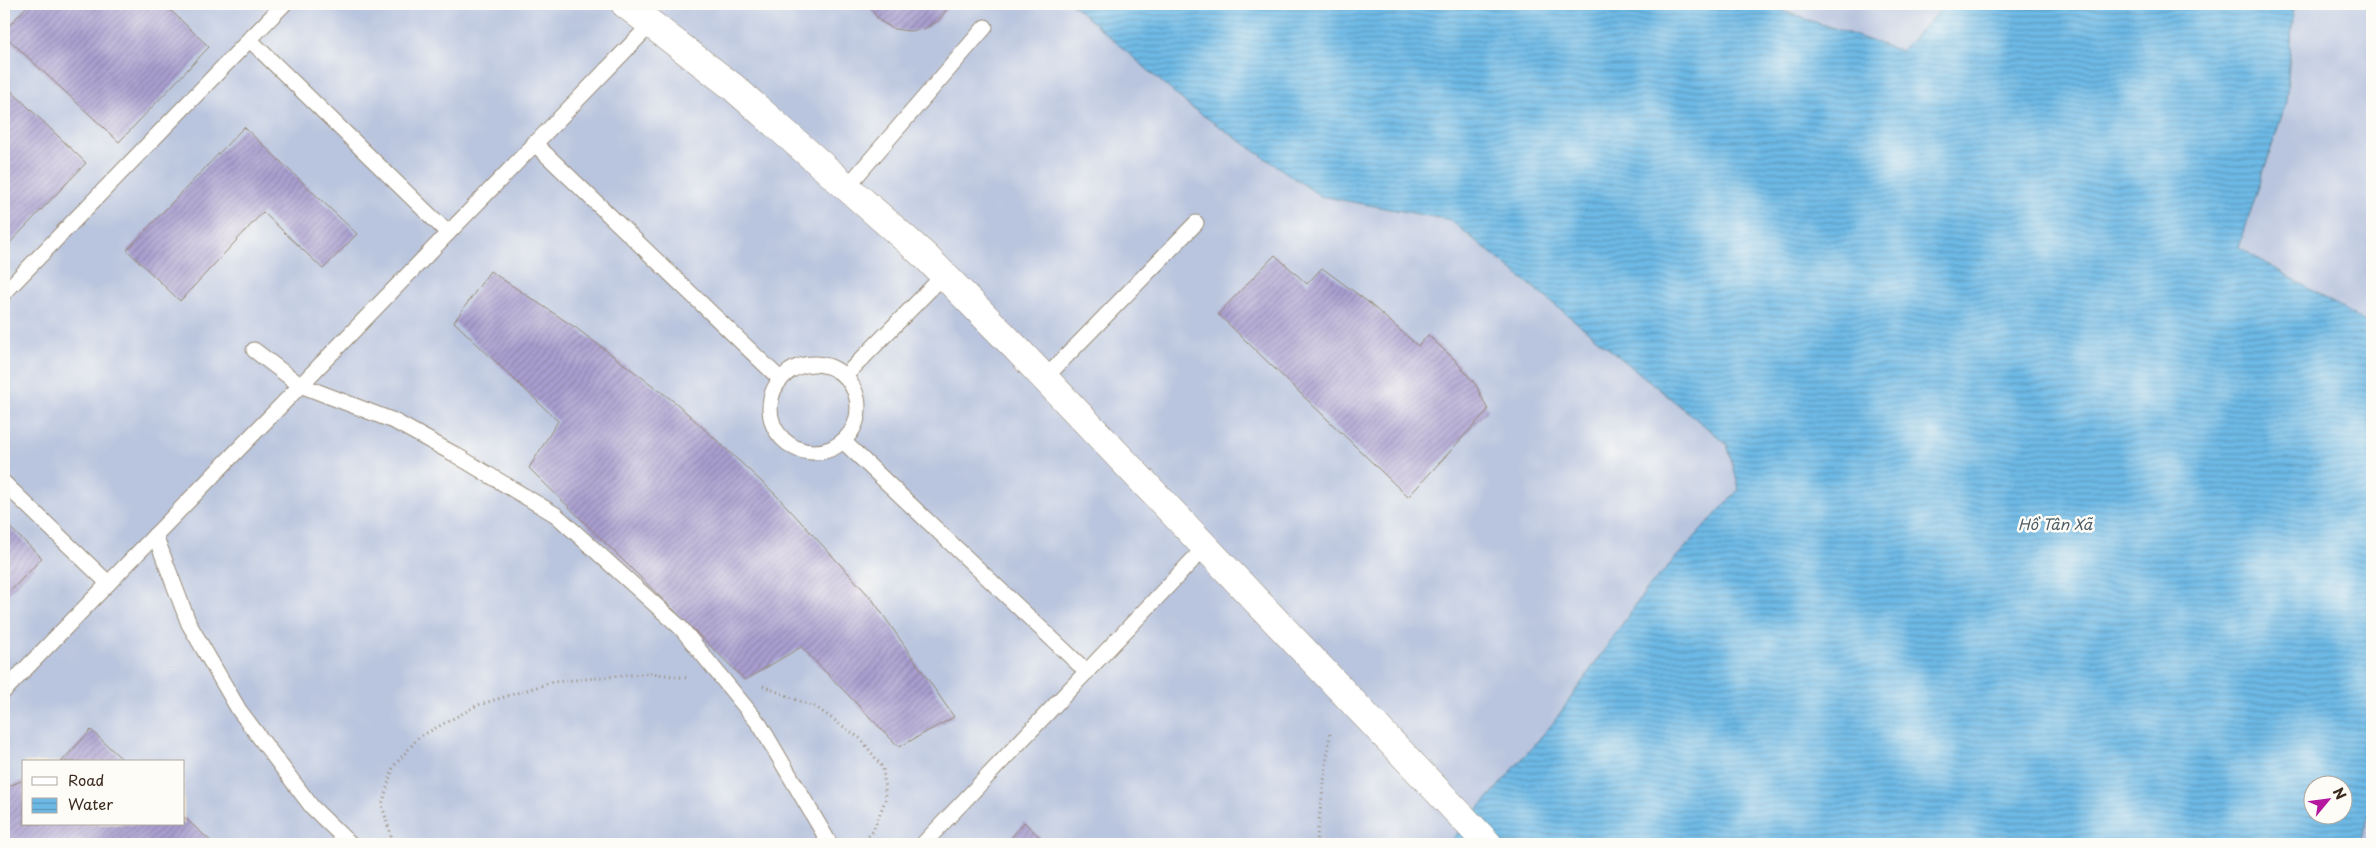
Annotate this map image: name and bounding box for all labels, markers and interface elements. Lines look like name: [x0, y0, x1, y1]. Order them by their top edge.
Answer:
water label: Hồ Tân Xã: [2018, 512, 2093, 535]
legend: [22, 760, 185, 826]
text: Road: [68, 768, 104, 791]
north arrow: [2304, 776, 2354, 826]
text: N: [2328, 784, 2352, 803]
text: Water: [68, 792, 113, 815]

